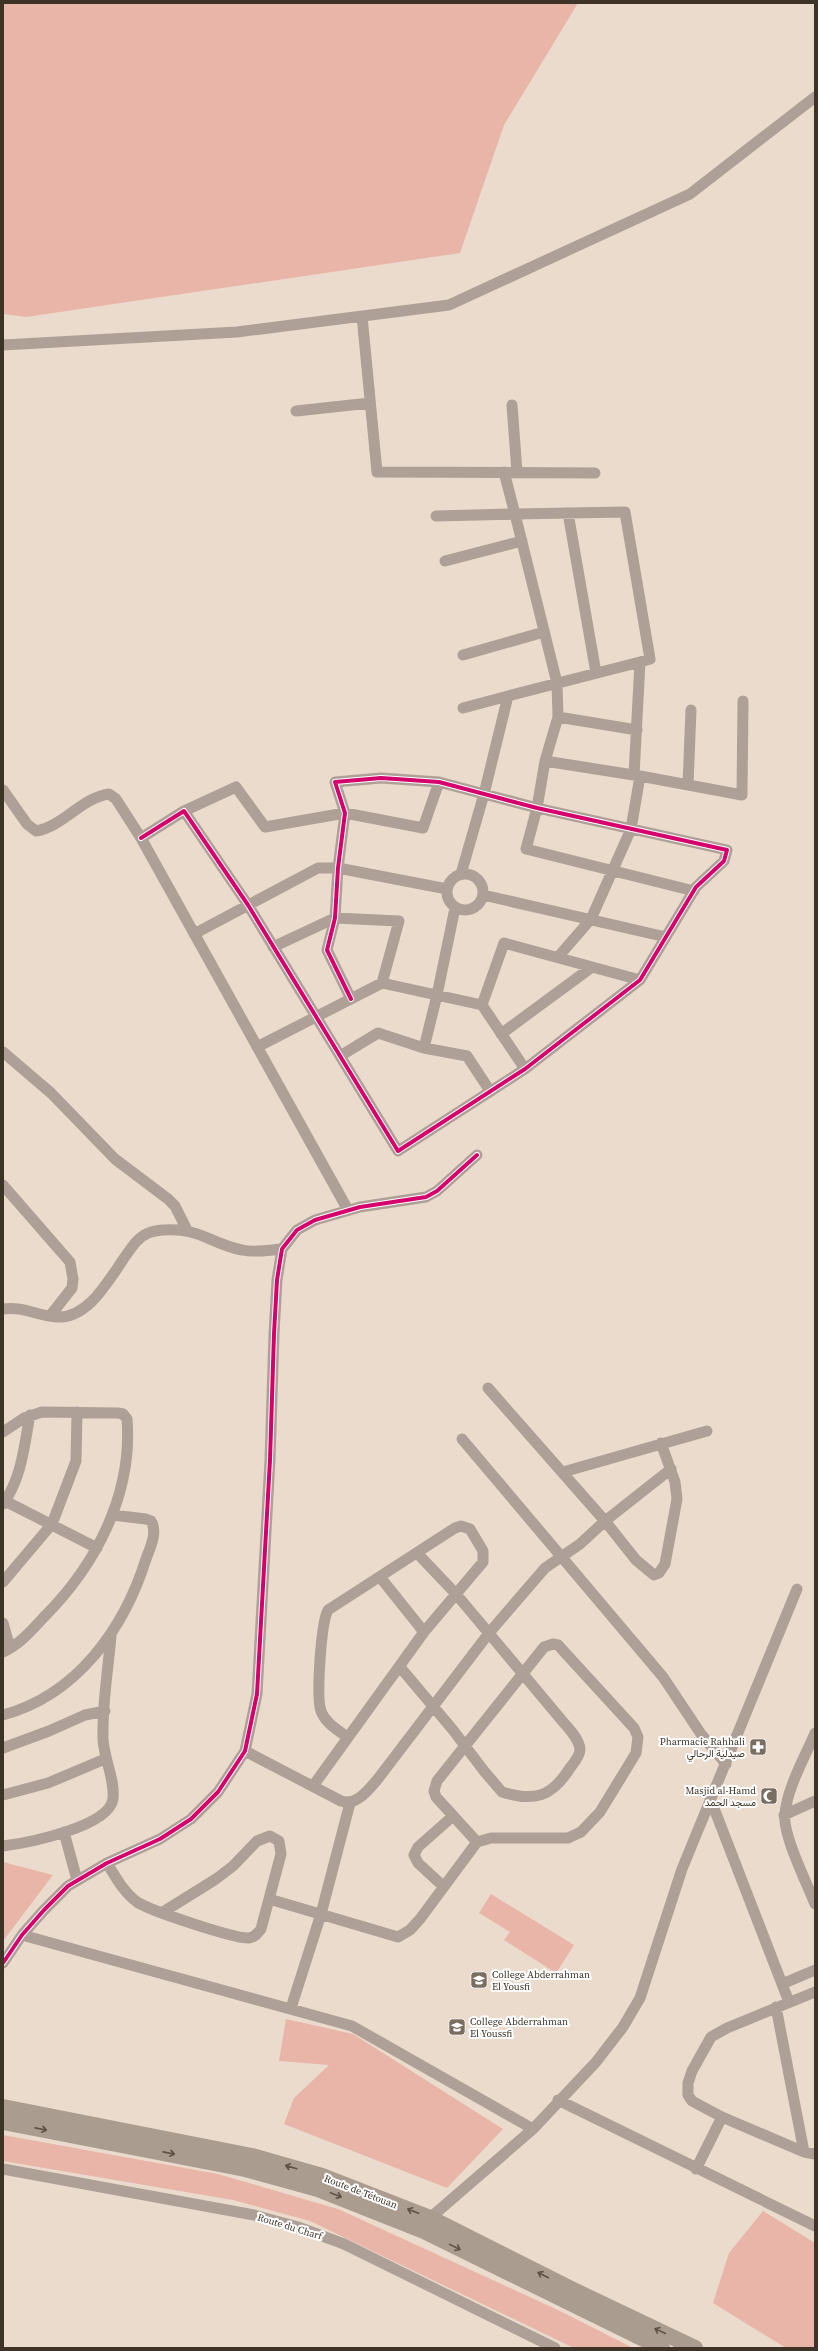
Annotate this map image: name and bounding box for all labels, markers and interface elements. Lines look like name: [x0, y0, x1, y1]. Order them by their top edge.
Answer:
place label: Pharmacie Rahhali صيدلية الرحالي: [660, 1735, 745, 1762]
pharmacy icon: Pharmacie Rahhali صيدلية الرحالي: [748, 1737, 768, 1757]
place label: Masjid al-Hamd مسجد الحمد: [685, 1784, 756, 1809]
mosque icon: Masjid al-Hamd مسجد الحمد: [759, 1786, 779, 1806]
place label: College Abderrahman El Yousfi: [492, 1968, 590, 1993]
school or university icon: College Abderrahman El Yousfi: [469, 1970, 489, 1990]
place label: College Abderrahman El Youssfi: [470, 2015, 568, 2040]
school or university icon: College Abderrahman El Youssfi: [447, 2017, 467, 2037]
one-way arrow: [34, 2125, 47, 2133]
one-way arrow: [162, 2149, 175, 2157]
one-way arrow: [285, 2163, 298, 2170]
street label: Route de Tétouan: [322, 2172, 399, 2211]
one-way arrow: [329, 2192, 341, 2200]
one-way arrow: [408, 2207, 420, 2215]
street label: Route du Charf: [256, 2210, 325, 2243]
one-way arrow: [449, 2244, 461, 2251]
one-way arrow: [537, 2270, 549, 2278]
one-way arrow: [654, 2327, 666, 2334]

